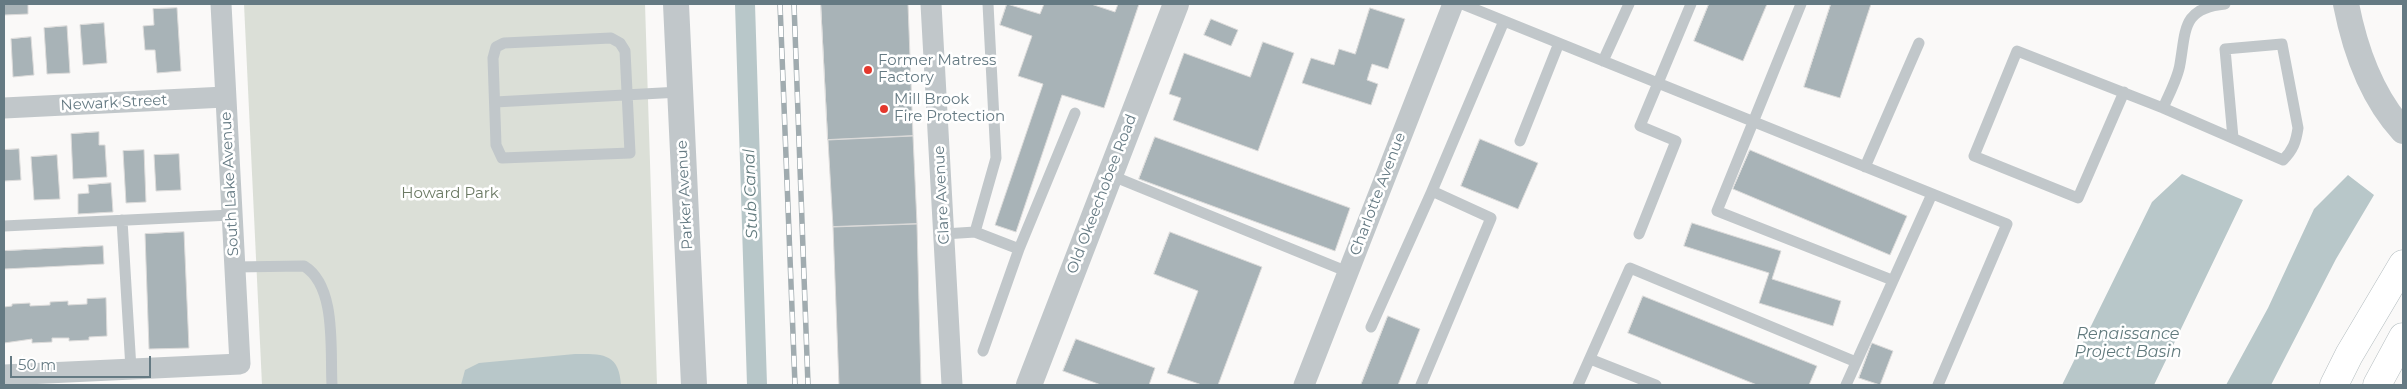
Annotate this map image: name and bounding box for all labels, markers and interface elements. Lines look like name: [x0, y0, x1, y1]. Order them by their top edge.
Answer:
place label: Former Matress Factory: [878, 52, 996, 87]
marker: Former Matress Factory: [862, 64, 874, 76]
street label: Newark Street: [60, 91, 168, 115]
place label: Mill Brook Fire Protection: [894, 91, 1005, 126]
marker: Mill Brook Fire Protection: [878, 103, 890, 115]
street label: South Lake Avenue: [217, 111, 243, 257]
street label: Old Okeechobee Road: [1063, 112, 1141, 276]
street label: Charlotte Avenue: [1346, 130, 1410, 258]
street label: Parker Avenue: [673, 140, 697, 250]
street label: Clare Avenue: [930, 145, 954, 245]
water label: Stub Canal: [740, 149, 762, 239]
park label: Howard Park: [401, 185, 499, 203]
water label: Renaissance Project Basin: [2075, 324, 2181, 362]
scale bar: [12, 346, 154, 378]
text: 50 m: [18, 355, 56, 374]

